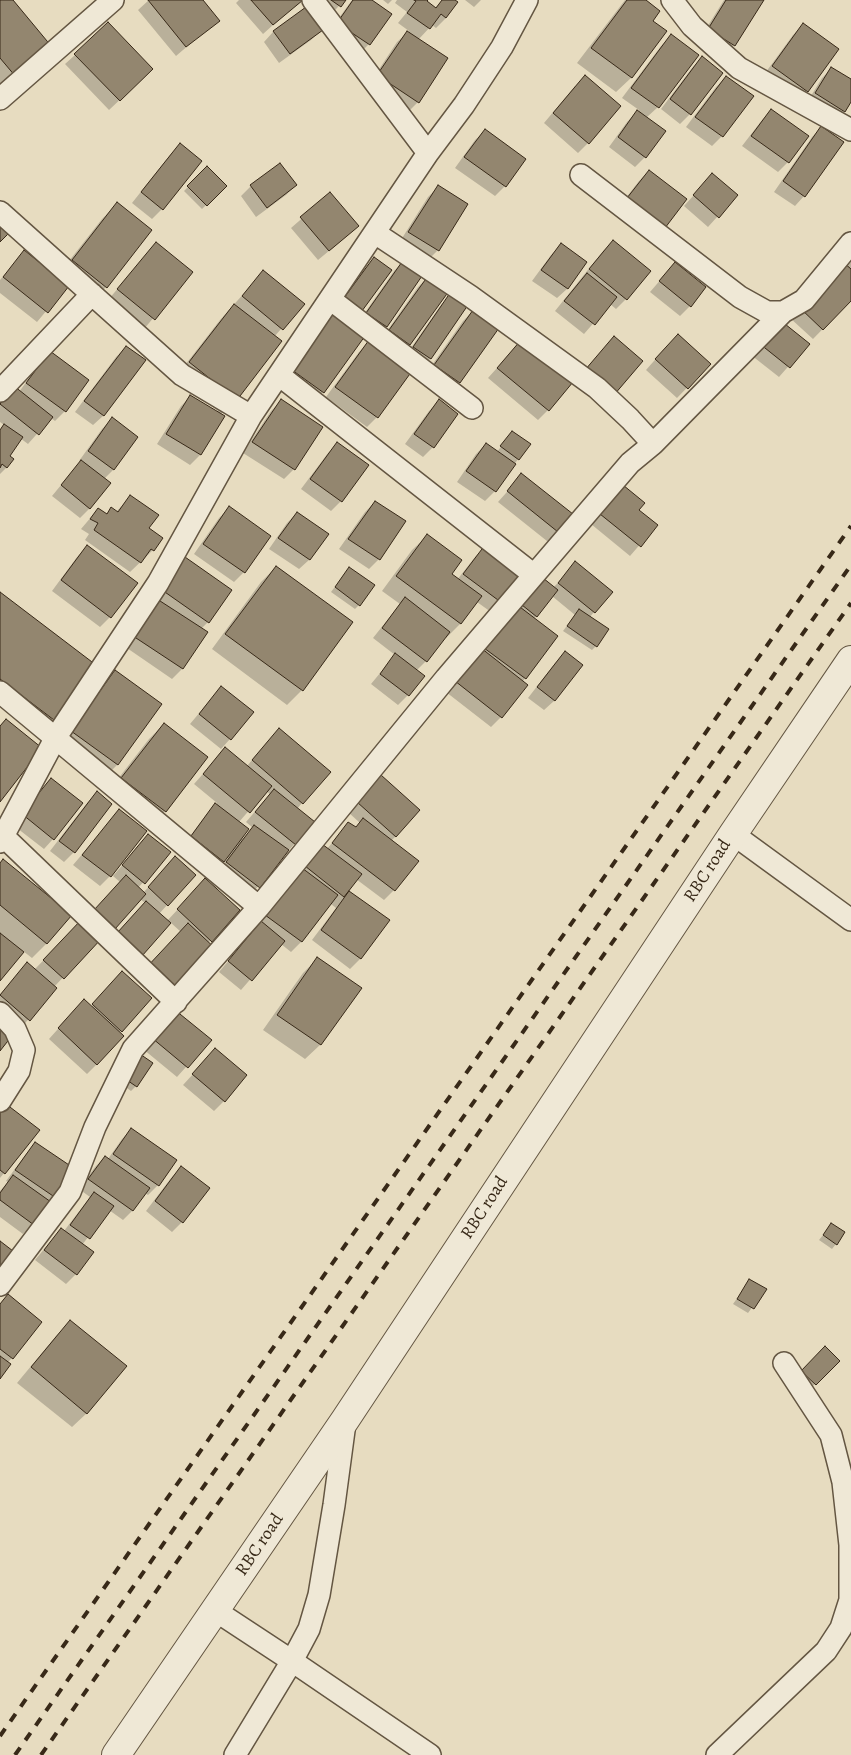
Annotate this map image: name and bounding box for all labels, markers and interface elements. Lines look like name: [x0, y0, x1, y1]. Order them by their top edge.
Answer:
street label: RBC road: [680, 836, 736, 906]
street label: RBC road: [457, 1173, 513, 1243]
street label: RBC road: [231, 1510, 289, 1580]

